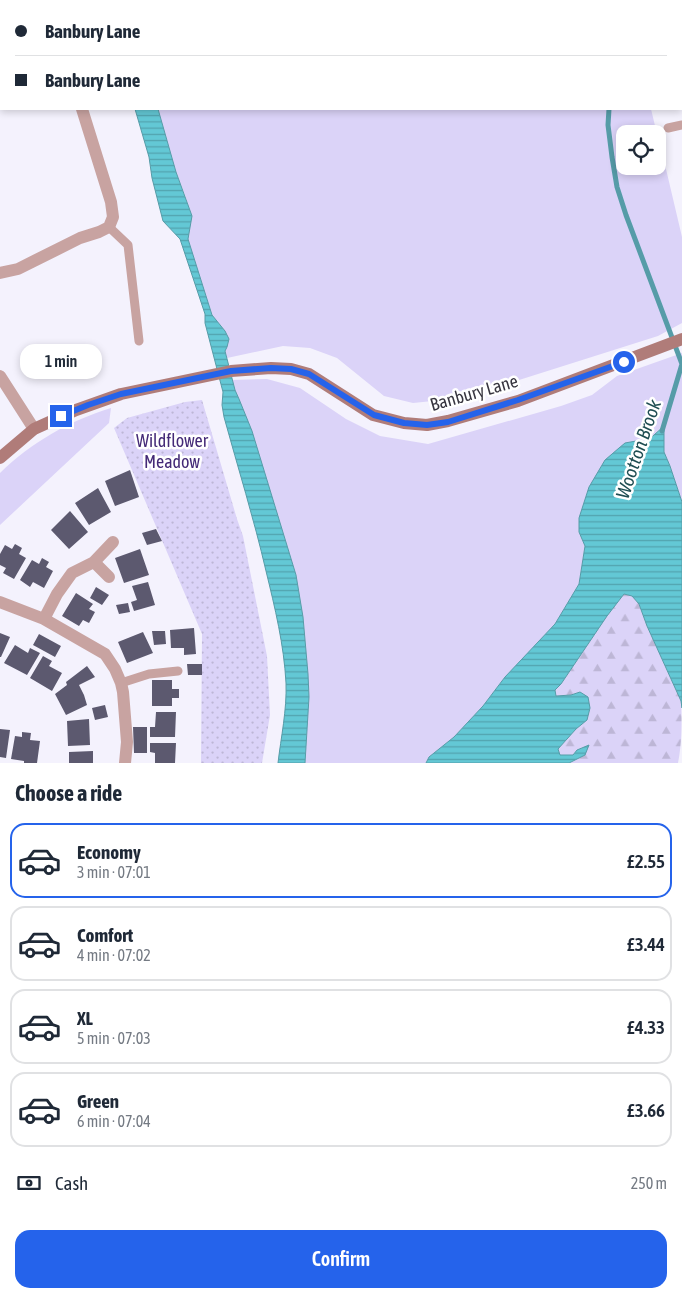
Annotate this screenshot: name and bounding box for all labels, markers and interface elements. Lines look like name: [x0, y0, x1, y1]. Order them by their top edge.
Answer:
text: Banbury Lane: [45, 20, 140, 42]
text: Banbury Lane: [45, 69, 140, 91]
map controls: [616, 125, 666, 175]
button: locate: [616, 125, 666, 175]
callout: 1 min: [20, 344, 102, 378]
route start: [613, 351, 635, 373]
text: 1 min: [45, 352, 77, 370]
street label: Banbury Lane: [428, 370, 520, 415]
water label: Wootton Brook: [611, 396, 665, 501]
route end: [50, 405, 72, 427]
park label: Wildflower Meadow: [136, 430, 209, 472]
text: Choose a ride: [15, 780, 122, 806]
icon: car: [17, 838, 62, 883]
text: Economy: [77, 841, 141, 863]
text: £2.55: [627, 850, 665, 872]
text: 3 min · 07:01: [77, 863, 151, 881]
icon: car: [17, 921, 62, 966]
text: Comfort: [77, 924, 133, 946]
text: £3.44: [627, 933, 665, 955]
text: 4 min · 07:02: [77, 946, 151, 964]
icon: car: [17, 1004, 62, 1049]
text: XL: [77, 1007, 93, 1029]
text: £4.33: [627, 1016, 665, 1038]
text: 5 min · 07:03: [77, 1029, 151, 1047]
icon: car: [17, 1087, 62, 1132]
text: Green: [77, 1090, 119, 1112]
text: £3.66: [627, 1099, 665, 1121]
text: 6 min · 07:04: [77, 1112, 151, 1130]
icon: cash: [15, 1169, 43, 1197]
text: Cash: [55, 1172, 88, 1194]
text: 250 m: [631, 1174, 667, 1192]
button: Confirm: [15, 1230, 667, 1288]

